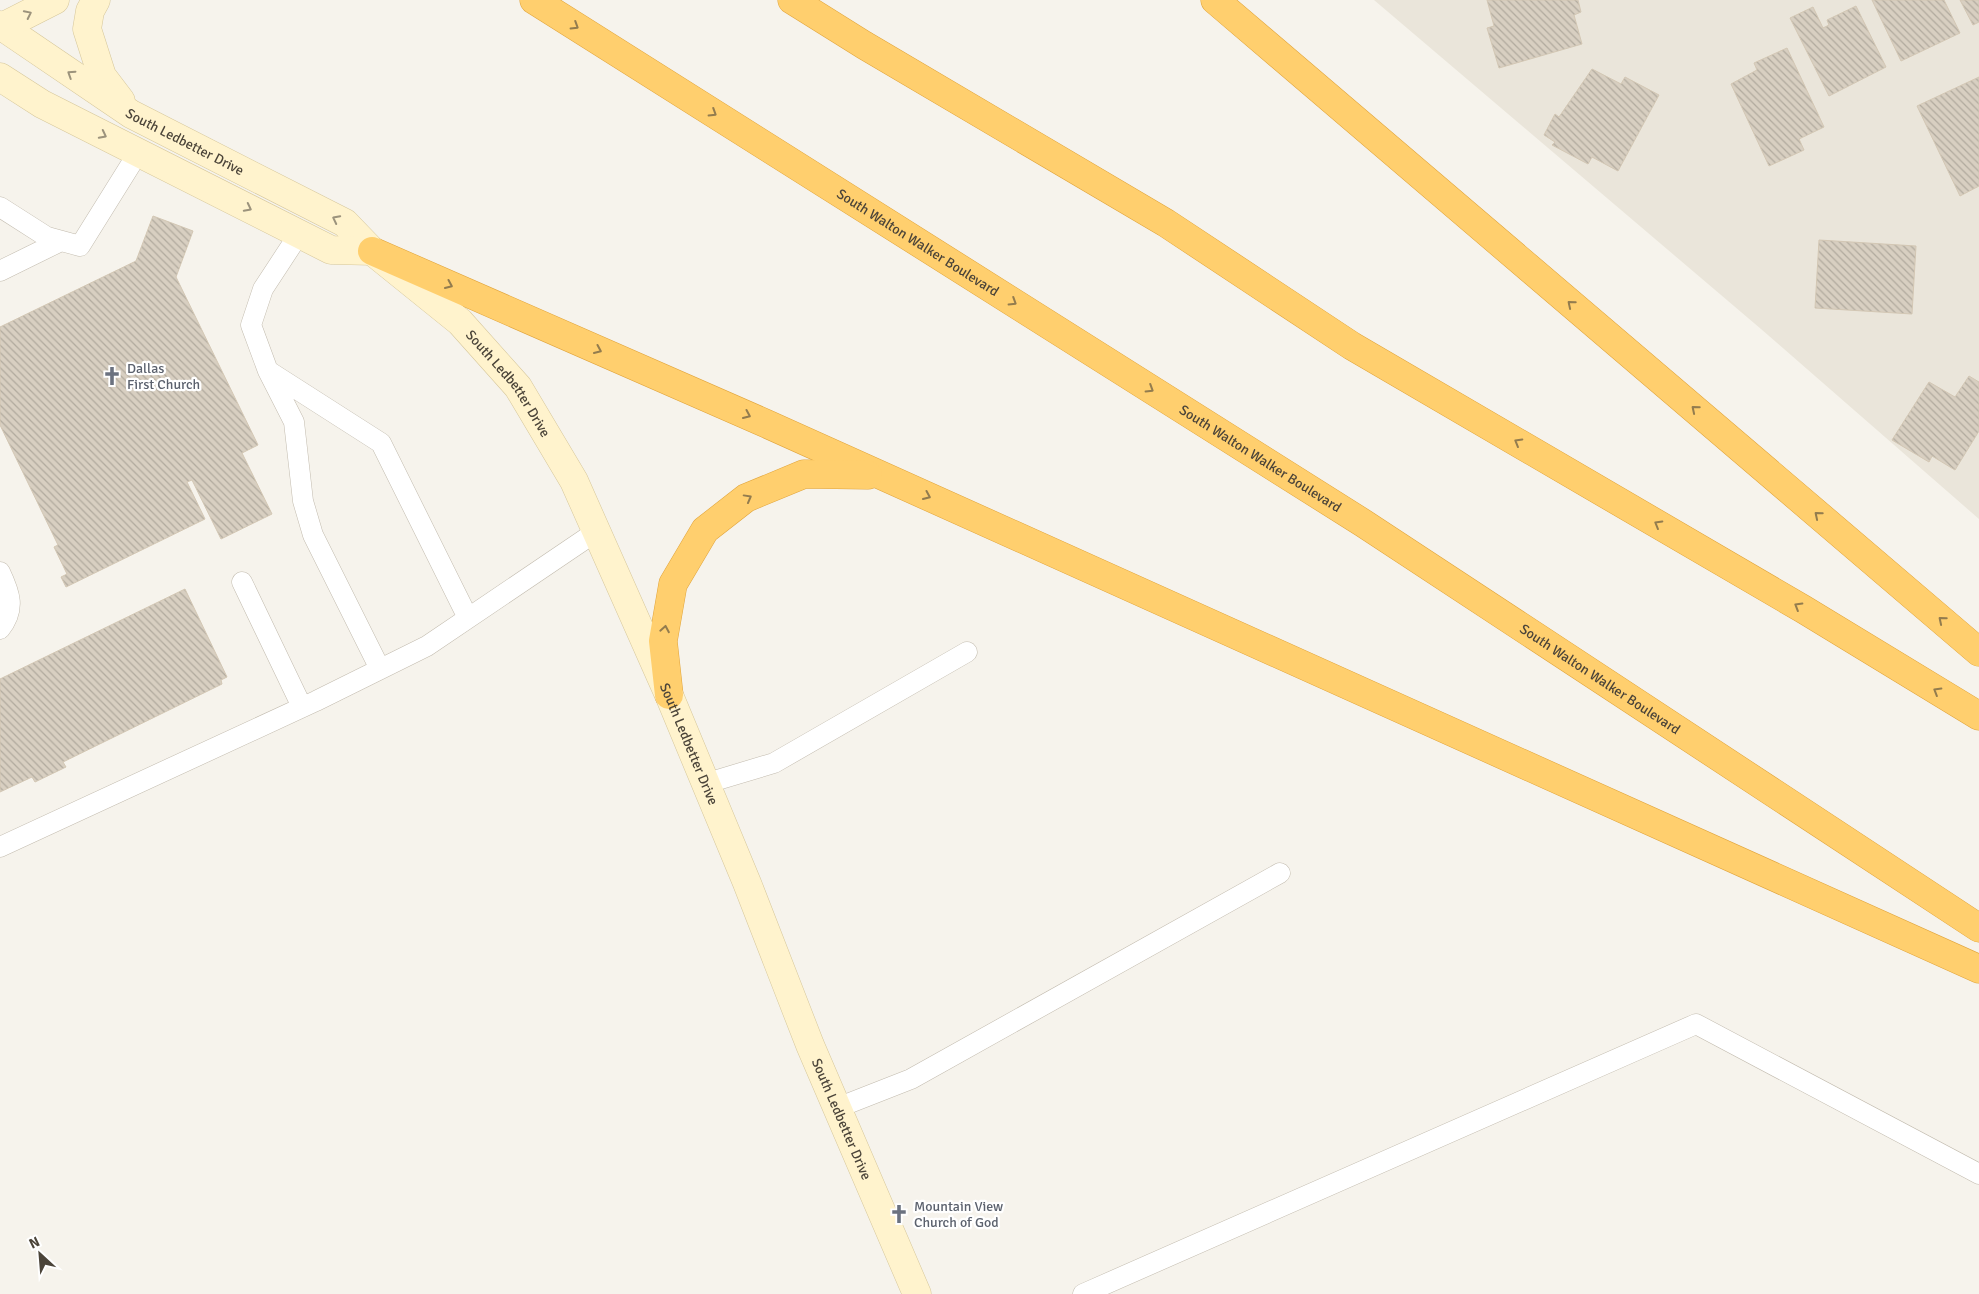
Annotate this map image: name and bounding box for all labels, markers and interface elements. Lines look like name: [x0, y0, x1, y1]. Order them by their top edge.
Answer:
one-way arrow: [22, 10, 31, 20]
one-way arrow: [570, 20, 579, 29]
one-way arrow: [67, 71, 76, 81]
street label: South Ledbetter Drive: [122, 105, 247, 179]
one-way arrow: [707, 106, 716, 116]
one-way arrow: [98, 129, 107, 139]
street label: South Walton Walker Boulevard: [834, 185, 1002, 300]
one-way arrow: [243, 202, 252, 212]
one-way arrow: [333, 215, 342, 225]
one-way arrow: [444, 278, 453, 289]
one-way arrow: [1008, 296, 1017, 306]
one-way arrow: [1568, 301, 1577, 309]
street label: South Ledbetter Drive: [462, 327, 554, 440]
one-way arrow: [593, 343, 602, 354]
place label: Dallas First Church: [127, 360, 200, 393]
church icon: Dallas First Church: [101, 365, 123, 387]
one-way arrow: [1145, 383, 1154, 392]
street label: South Walton Walker Boulevard: [1176, 401, 1344, 516]
one-way arrow: [1691, 406, 1700, 415]
one-way arrow: [742, 409, 751, 420]
one-way arrow: [1514, 439, 1523, 449]
one-way arrow: [922, 490, 931, 500]
one-way arrow: [743, 494, 752, 504]
one-way arrow: [1815, 511, 1824, 520]
one-way arrow: [1655, 521, 1664, 531]
one-way arrow: [1795, 603, 1804, 613]
one-way arrow: [1939, 617, 1948, 626]
street label: South Walton Walker Boulevard: [1517, 620, 1683, 738]
one-way arrow: [660, 625, 670, 634]
street label: South Ledbetter Drive: [656, 680, 722, 807]
one-way arrow: [1934, 687, 1943, 697]
street label: South Ledbetter Drive: [808, 1056, 875, 1182]
place label: Mountain View Church of God: [914, 1198, 1003, 1231]
church icon: Mountain View Church of God: [888, 1203, 910, 1225]
north arrow: [15, 1229, 65, 1279]
text: N: [26, 1233, 43, 1253]

